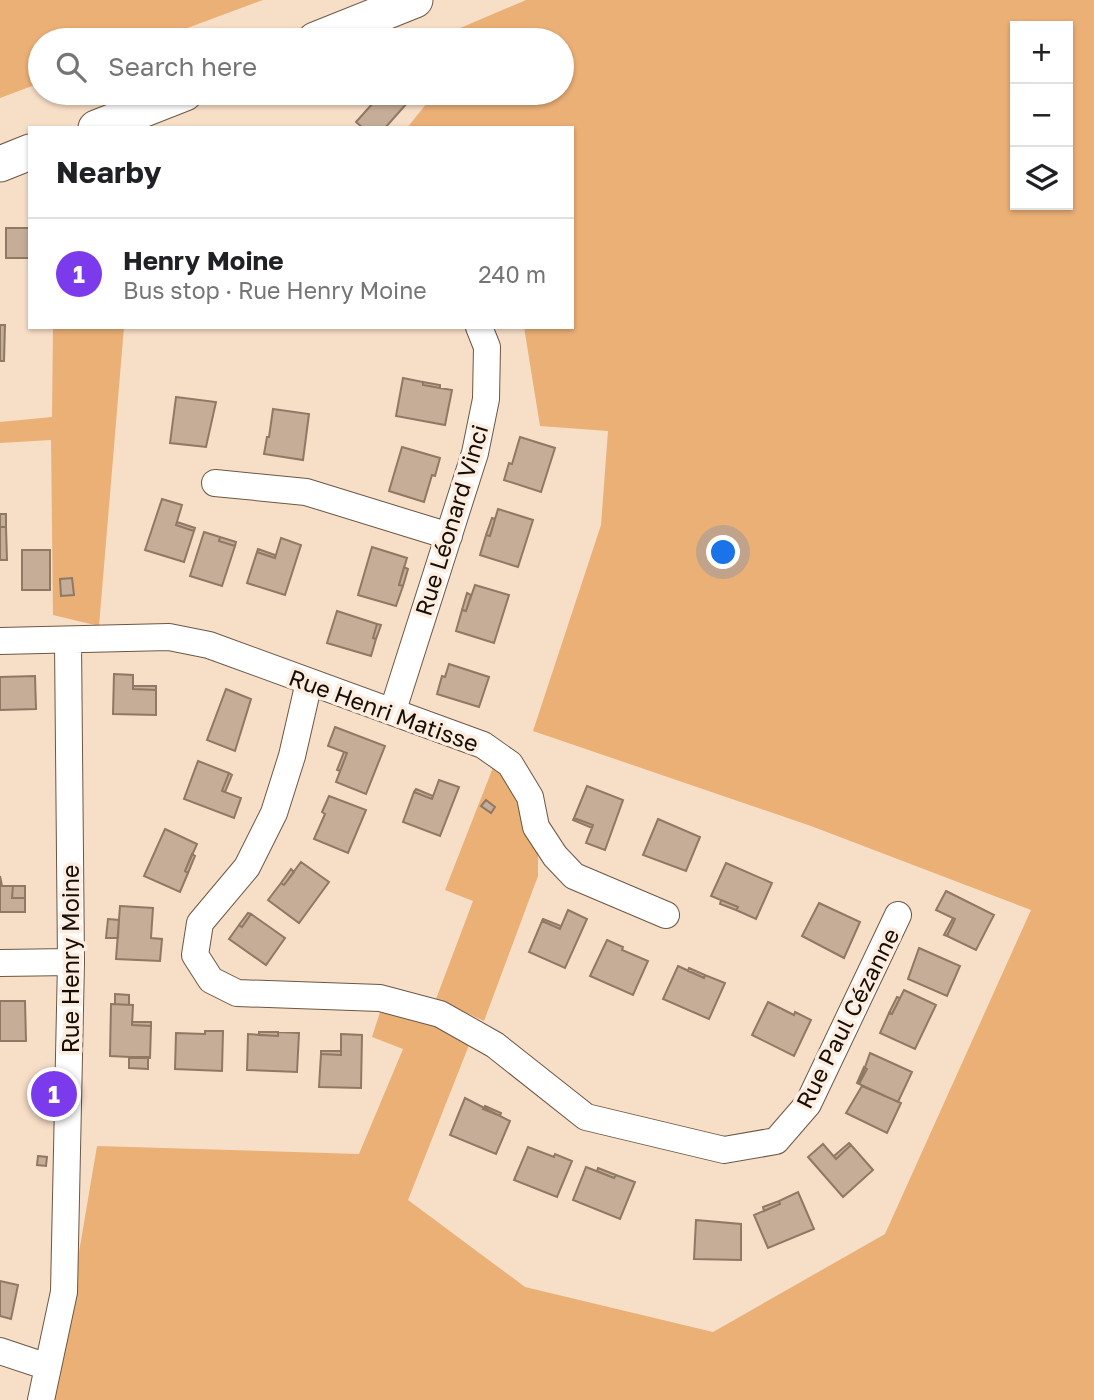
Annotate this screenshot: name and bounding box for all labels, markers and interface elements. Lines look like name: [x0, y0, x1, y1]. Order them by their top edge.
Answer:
map controls: [1010, 21, 1073, 210]
button: +: [1010, 21, 1073, 84]
search box: [28, 28, 574, 105]
icon: search: [52, 48, 90, 86]
text: Search here: [108, 51, 257, 82]
button: −: [1010, 84, 1073, 147]
button: layers: [1010, 147, 1073, 210]
text: Nearby: [56, 154, 161, 190]
text: Henry Moine: [123, 245, 284, 276]
text: 1: [73, 260, 85, 288]
text: 240 m: [478, 260, 546, 288]
text: Bus stop · Rue Henry Moine: [123, 276, 427, 304]
street label: Rue Léonard Vinci: [409, 421, 493, 619]
your location: [706, 535, 740, 569]
street label: Rue Henri Matisse: [285, 663, 483, 757]
street label: Rue Henry Moine: [56, 865, 84, 1053]
street label: Rue Paul Cézanne: [789, 923, 905, 1113]
pin: 1: [31, 1068, 77, 1120]

